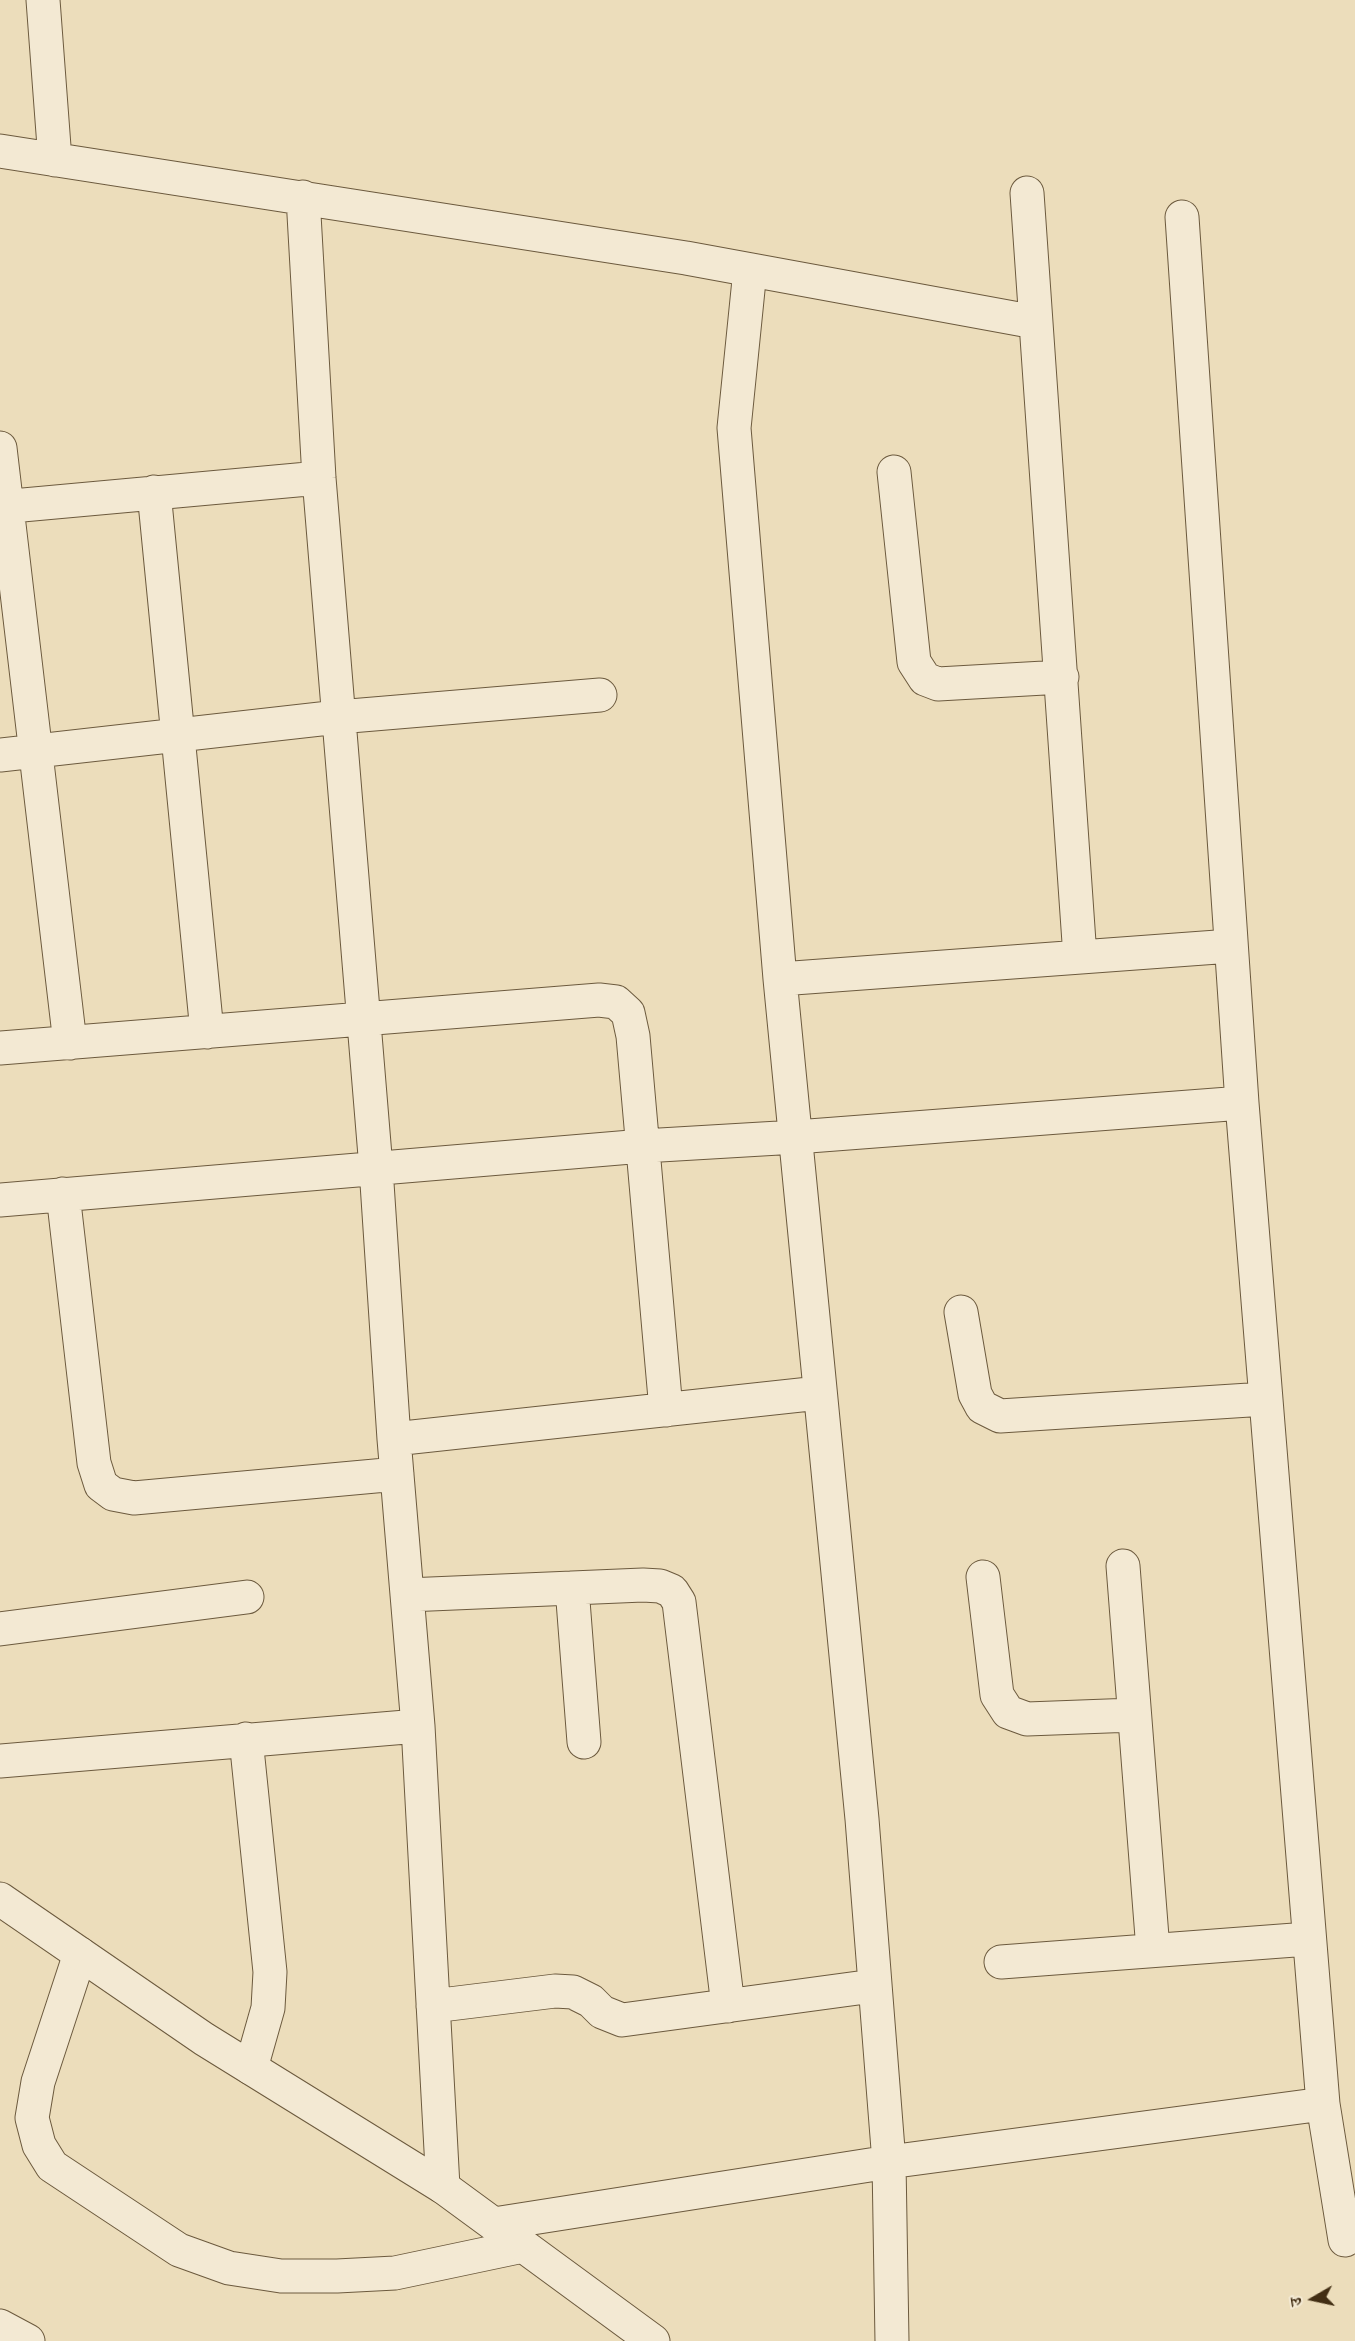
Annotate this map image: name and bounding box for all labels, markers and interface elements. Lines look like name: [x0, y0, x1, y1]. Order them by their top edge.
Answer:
north arrow: [1283, 2269, 1343, 2329]
text: उ: [1285, 2296, 1306, 2307]

